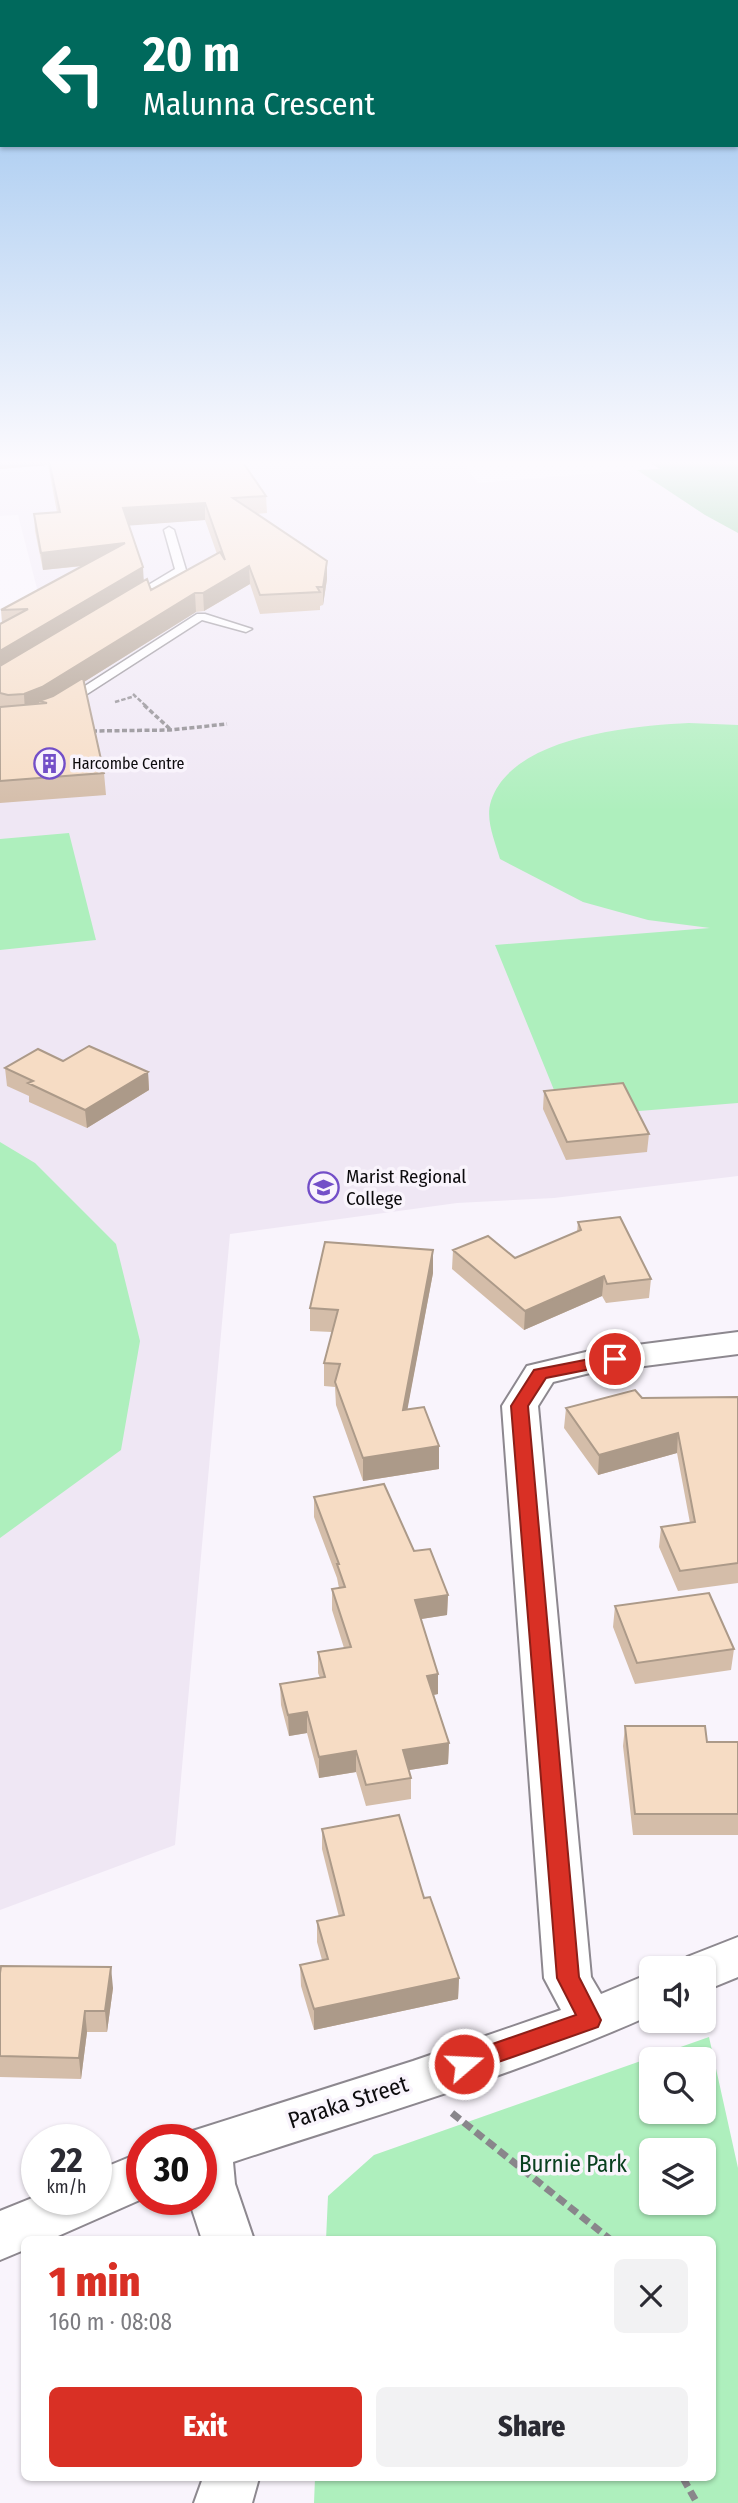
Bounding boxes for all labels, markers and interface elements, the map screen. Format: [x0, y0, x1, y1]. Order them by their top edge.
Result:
text: 20 m [143, 25, 240, 84]
icon: left [28, 28, 119, 119]
text: Malunna Crescent [143, 85, 375, 123]
building icon: Harcombe Centre [32, 746, 66, 780]
place label: Harcombe Centre [72, 754, 185, 773]
place label: Marist Regional College [346, 1165, 466, 1210]
school or university icon: Marist Regional College [306, 1170, 340, 1204]
pin [585, 1329, 645, 1389]
icon: arrive [596, 1340, 634, 1378]
map controls [639, 1956, 716, 2215]
button: sound [639, 1956, 716, 2033]
position arrow [427, 2027, 501, 2101]
button: search [639, 2047, 716, 2124]
street label: Paraka Street [285, 2069, 412, 2135]
speed limit sign: 30 [126, 2124, 217, 2215]
button: layers [639, 2138, 716, 2215]
text: 22 [50, 2139, 83, 2181]
park label: Burnie Park [519, 2150, 627, 2178]
text: km/h [46, 2176, 87, 2198]
text: 1 min [49, 2257, 140, 2307]
button: close [614, 2259, 688, 2333]
text: 160 m · 08:08 [49, 2308, 172, 2336]
button: Exit [49, 2387, 362, 2467]
button: Share [376, 2387, 688, 2467]

